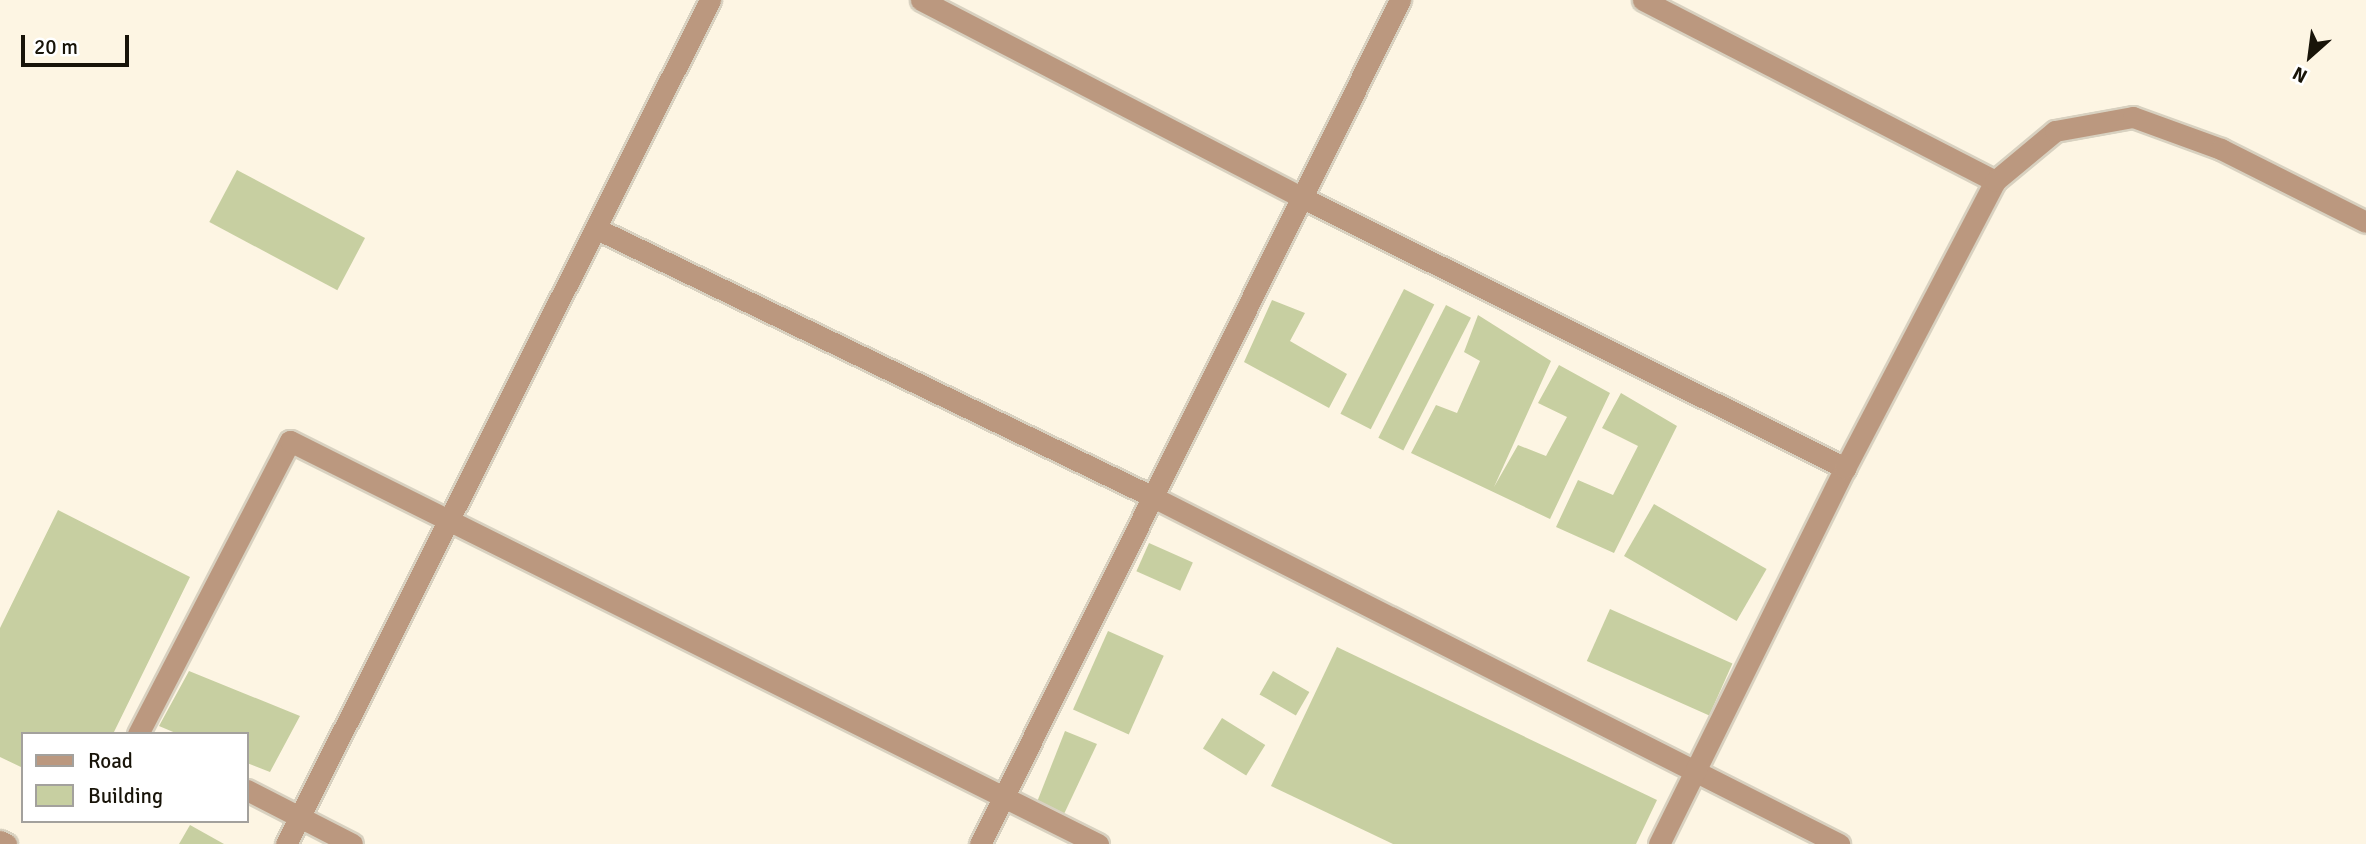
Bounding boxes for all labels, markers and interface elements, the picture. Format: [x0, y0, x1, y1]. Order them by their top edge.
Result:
scale bar [24, 21, 133, 65]
north arrow [2275, 21, 2345, 91]
text: 20 m [34, 34, 78, 60]
text: N [2289, 61, 2312, 88]
legend [21, 732, 248, 823]
text: Road [88, 748, 133, 774]
text: Building [88, 783, 163, 809]

